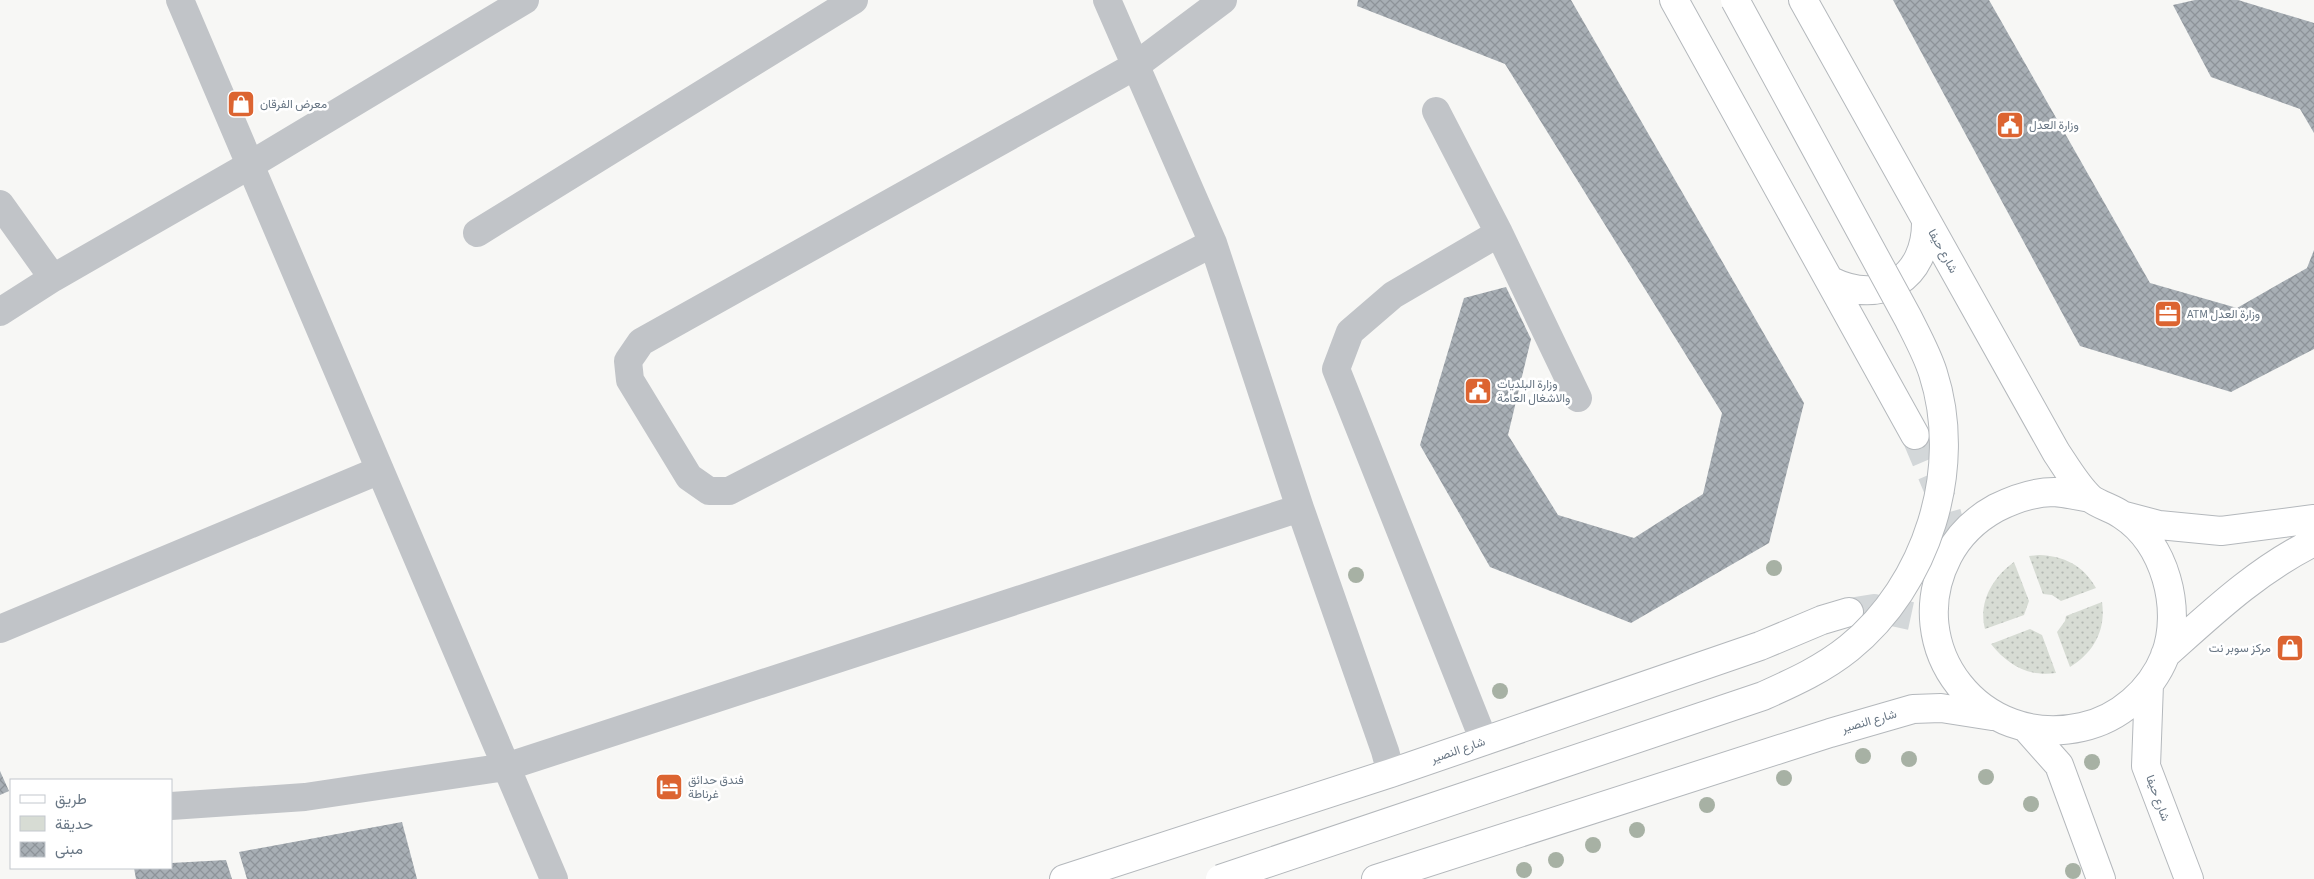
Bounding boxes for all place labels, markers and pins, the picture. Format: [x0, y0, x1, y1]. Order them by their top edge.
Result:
shop icon: معرض الفرقان [226, 89, 256, 119]
place label: معرض الفرقان [260, 96, 327, 113]
public building icon: وزارة العدل [1995, 110, 2025, 140]
place label: وزارة العدل [2029, 117, 2079, 134]
office icon: ATM وزارة العدل [2153, 299, 2183, 329]
place label: ATM وزارة العدل [2187, 306, 2260, 323]
public building icon: وزارة البلديات والاشغال العامة [1463, 376, 1493, 406]
place label: وزارة البلديات والاشغال العامة [1497, 376, 1570, 407]
shop icon: مركز سوبر نت [2275, 633, 2305, 663]
place label: مركز سوبر نت [2209, 640, 2271, 657]
hotel icon: فندق حدائق غرناطة [654, 772, 684, 802]
place label: فندق حدائق غرناطة [688, 772, 744, 803]

